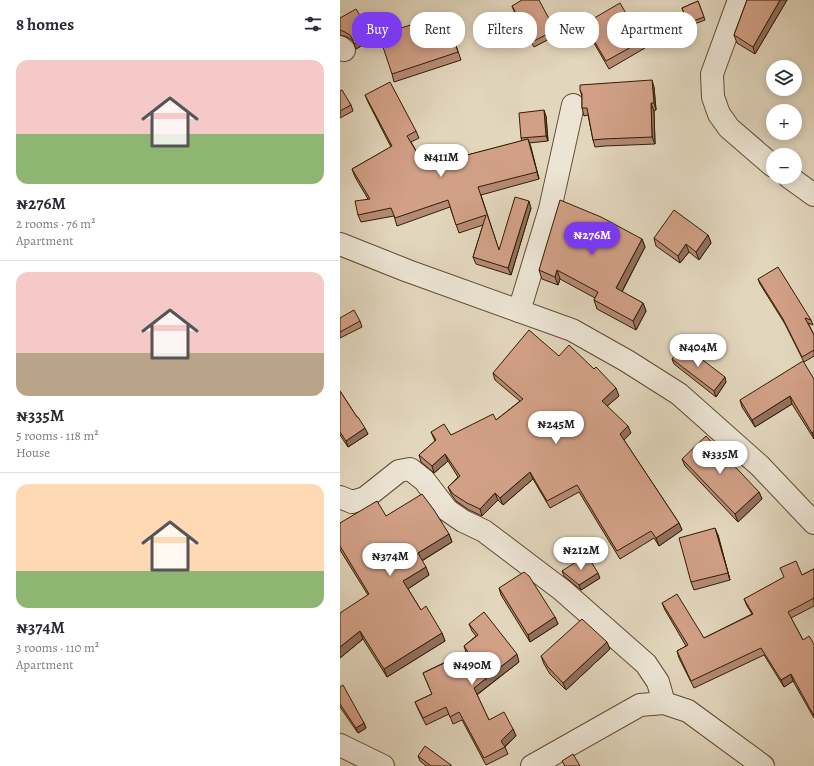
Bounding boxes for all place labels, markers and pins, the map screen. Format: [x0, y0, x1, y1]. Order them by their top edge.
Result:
pin: ₦411M [413, 144, 469, 178]
pin: ₦276M [564, 222, 620, 256]
pin: ₦404M [670, 334, 726, 368]
pin: ₦245M [528, 411, 584, 445]
pin: ₦335M [692, 441, 748, 475]
pin: ₦212M [553, 537, 609, 571]
pin: ₦374M [362, 543, 418, 577]
pin: ₦490M [444, 652, 500, 686]

